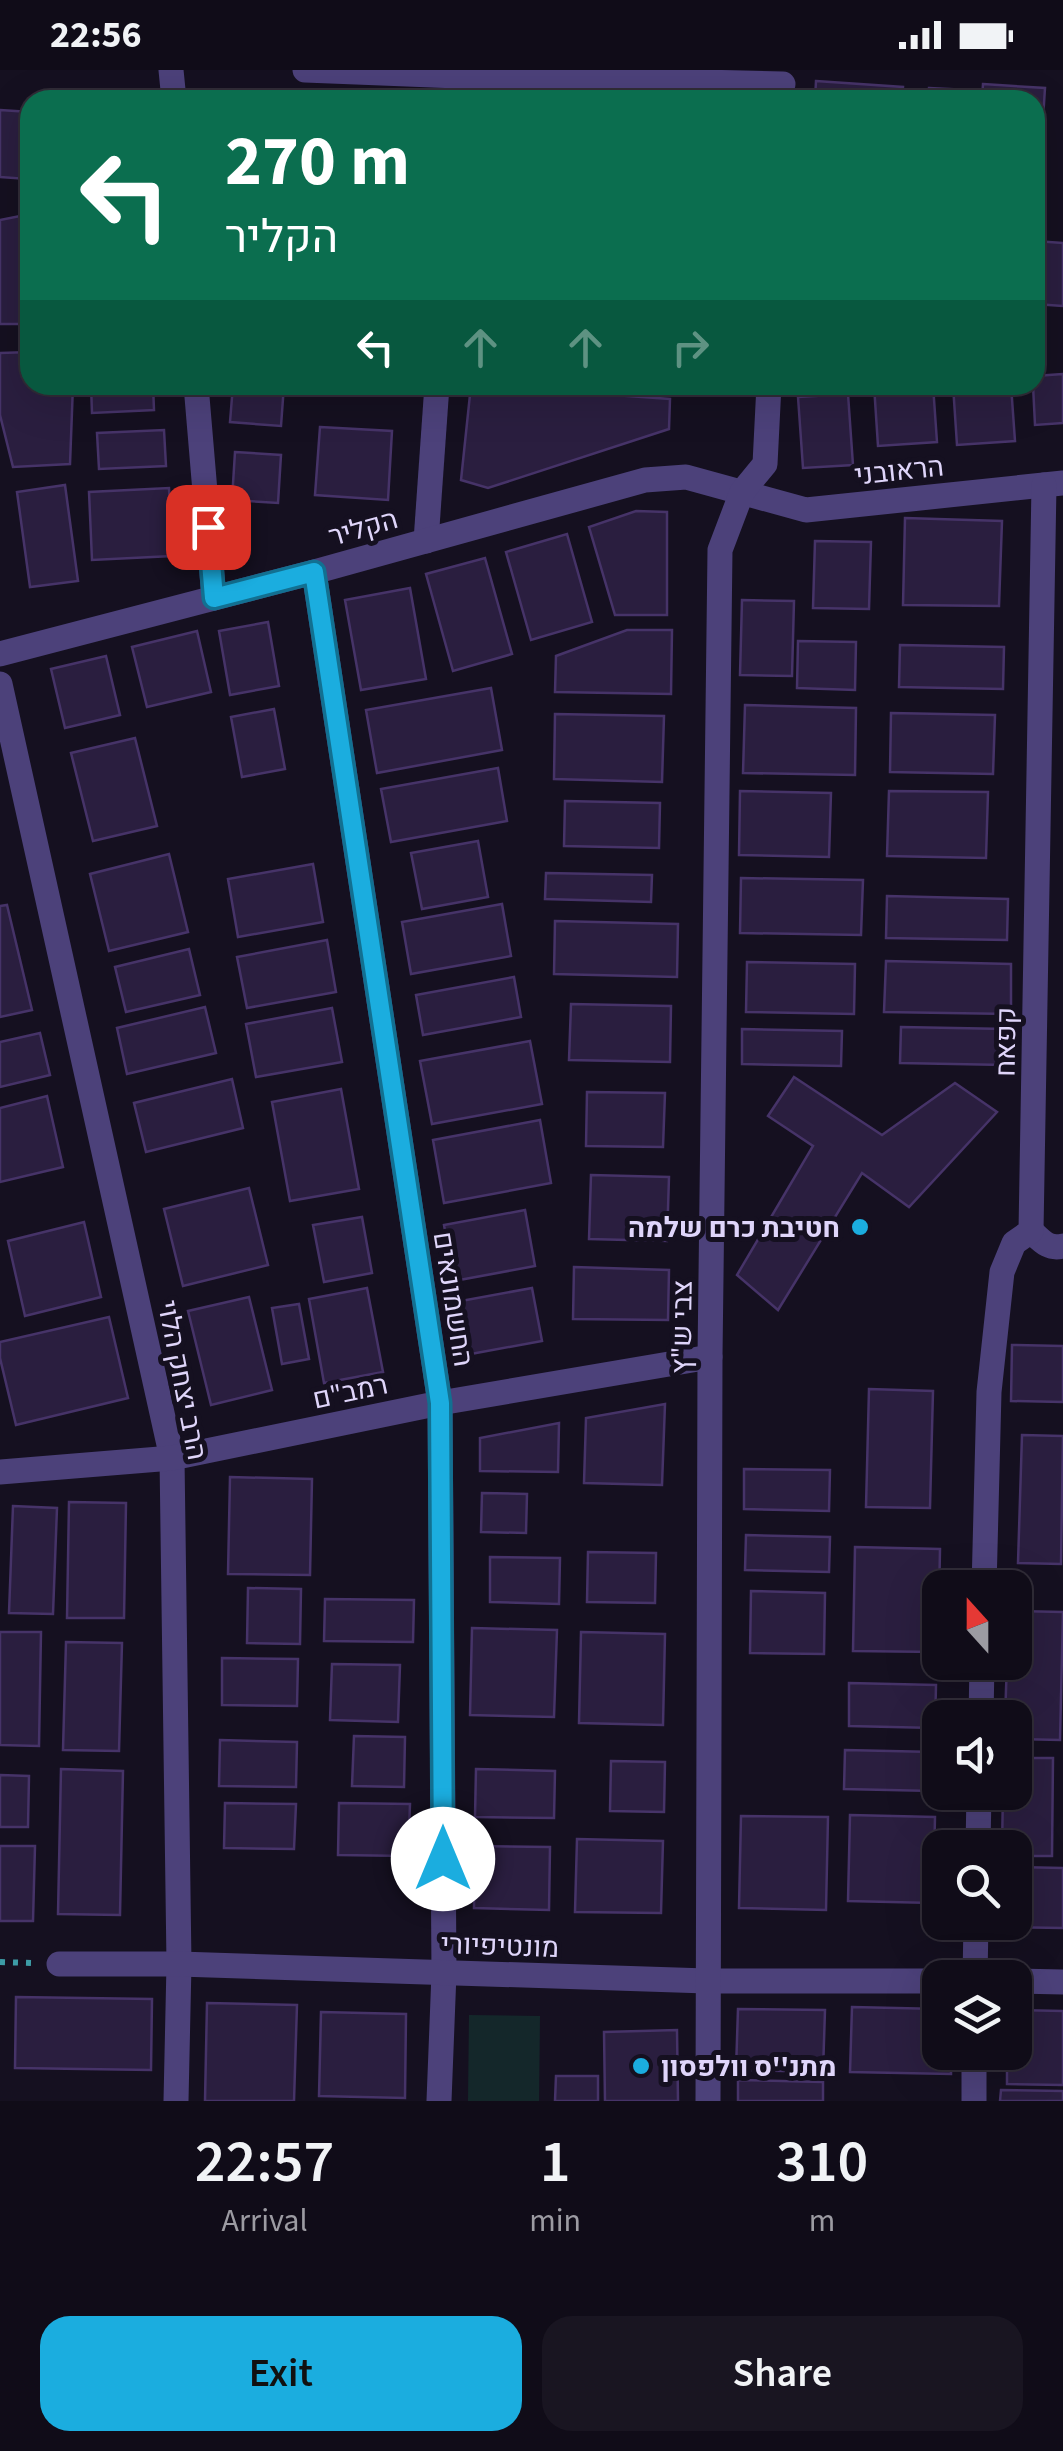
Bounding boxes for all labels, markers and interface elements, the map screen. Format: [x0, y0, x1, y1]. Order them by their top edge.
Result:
text: 22:56 [50, 8, 142, 62]
text: 270 m [225, 112, 410, 212]
icon: left [60, 130, 190, 260]
text: הקליר [225, 206, 338, 270]
icon: left [348, 320, 403, 375]
icon: ahead [453, 320, 508, 375]
icon: ahead [558, 320, 613, 375]
icon: right [663, 320, 718, 375]
street label: הראובני [852, 446, 946, 496]
pin [166, 485, 251, 570]
street label: הקליר [324, 499, 403, 557]
icon: arrive [181, 500, 236, 555]
street label: קפאח [985, 1007, 1027, 1077]
place label: חטיבת כרם שלמה [628, 1208, 840, 1248]
marker: חטיבת כרם שלמה [849, 1216, 871, 1238]
street label: החשמונאים [423, 1229, 483, 1369]
street label: צבי ש"ץ [661, 1280, 703, 1374]
street label: הרב יצחק הלוי [147, 1297, 217, 1463]
street label: רמב"ם [309, 1365, 392, 1419]
north arrow [922, 1570, 1032, 1680]
map controls [922, 1570, 1032, 2070]
button: sound [922, 1700, 1032, 1810]
position arrow [391, 1807, 495, 1911]
button: search [922, 1830, 1032, 1940]
street label: מונטיפיורי [440, 1924, 560, 1968]
button: layers [922, 1960, 1032, 2070]
place label: מתנ''ס וולפסון [661, 2047, 837, 2087]
marker: מתנ''ס וולפסון [630, 2055, 652, 2077]
text: 22:57 [195, 2120, 334, 2205]
text: 1 [540, 2120, 571, 2205]
text: 310 [776, 2120, 868, 2205]
text: Arrival [222, 2198, 308, 2244]
text: min [529, 2198, 581, 2244]
text: m [809, 2198, 835, 2244]
button: Exit [40, 2316, 522, 2431]
button: Share [542, 2316, 1023, 2431]

